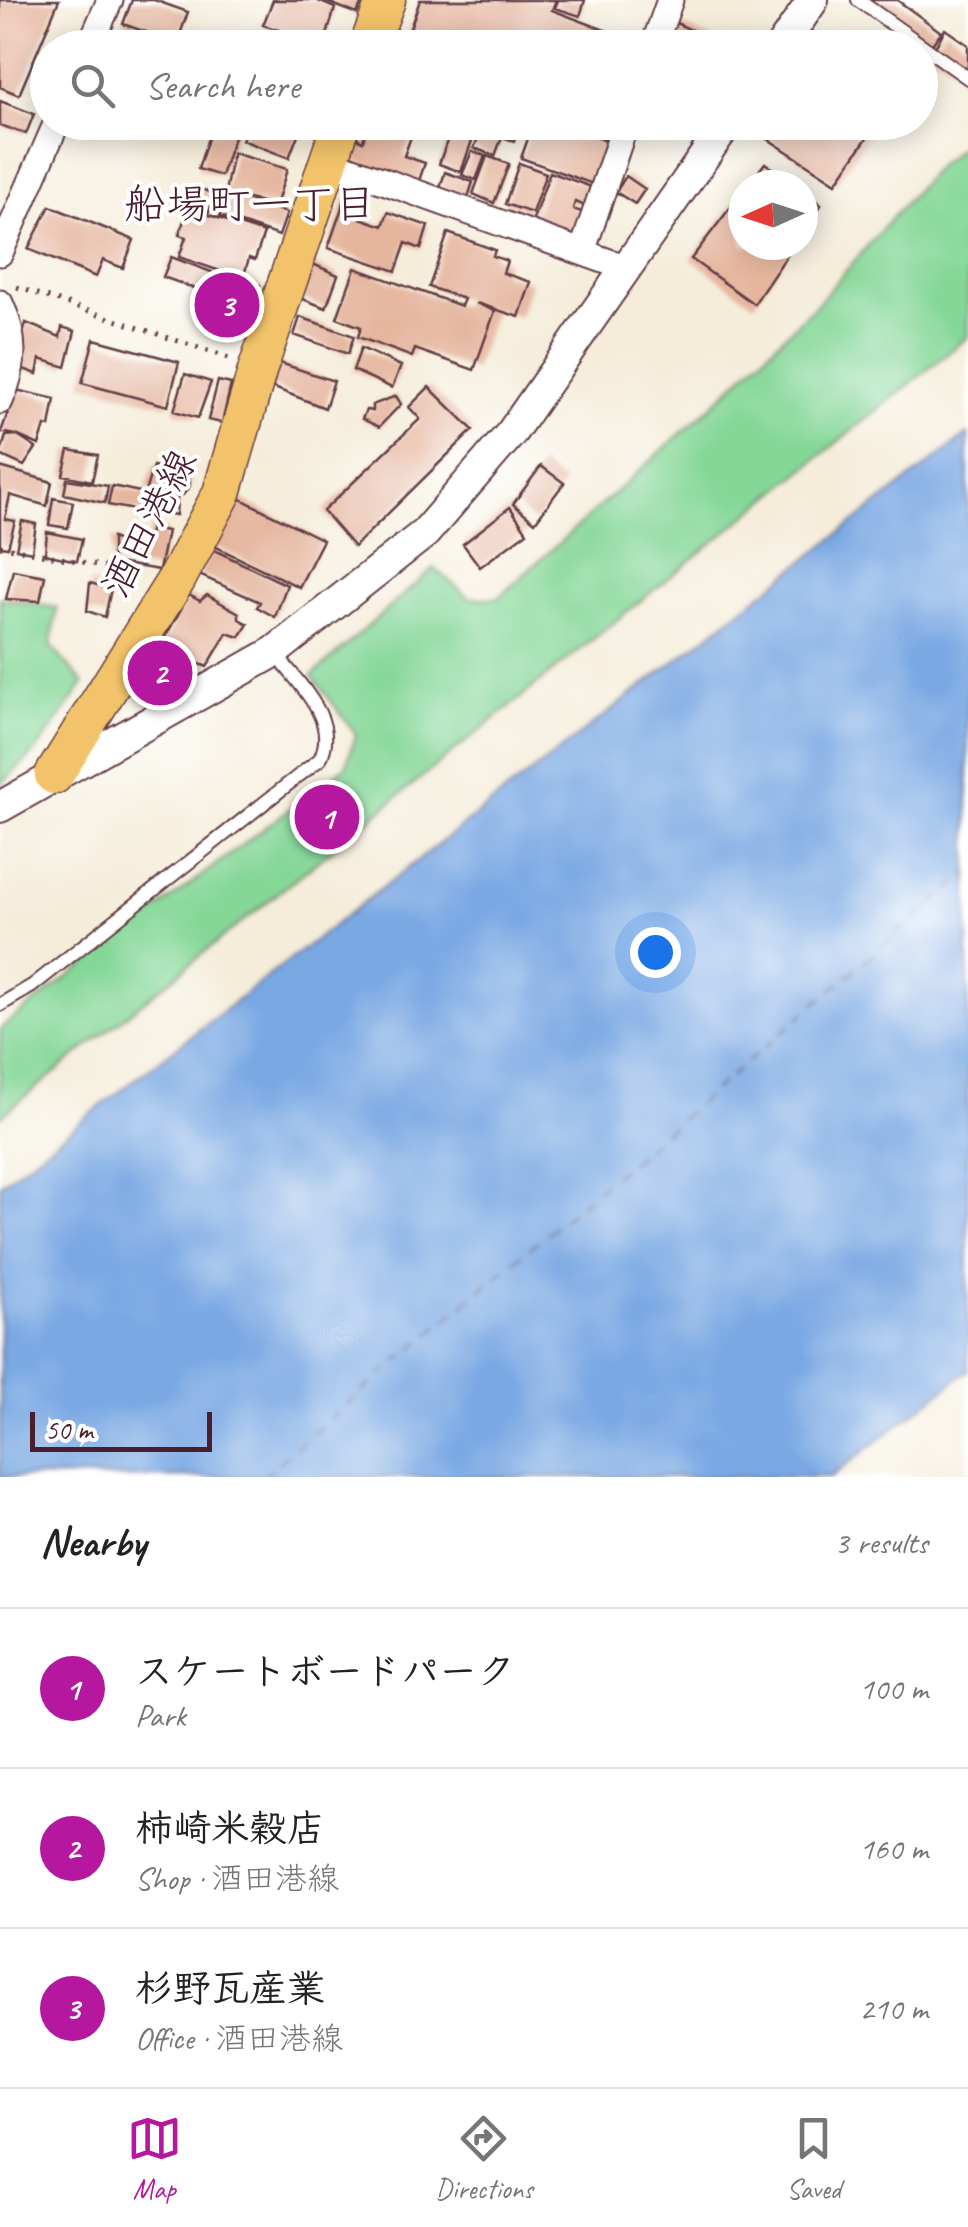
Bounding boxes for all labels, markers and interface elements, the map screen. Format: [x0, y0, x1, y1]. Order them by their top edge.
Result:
search box [30, 30, 938, 140]
icon: search [65, 58, 120, 113]
text: Search here [145, 62, 300, 109]
north arrow [728, 170, 818, 260]
district label: 船場町一丁目 [124, 178, 376, 231]
pin: 3 [194, 268, 260, 342]
street label: 酒田港線 [90, 441, 207, 606]
pin: 2 [128, 636, 192, 710]
pin: 1 [294, 780, 360, 854]
your location [630, 927, 681, 978]
scale bar [30, 1407, 212, 1452]
text: 50 m [45, 1412, 93, 1447]
text: Nearby [40, 1516, 146, 1569]
text: 3 results [834, 1522, 928, 1563]
text: スケートボードパーク [135, 1648, 515, 1695]
text: 1 [65, 1668, 80, 1709]
text: 100 m [859, 1668, 928, 1709]
text: Park [135, 1695, 186, 1736]
text: 柿崎米穀店 [135, 1805, 325, 1852]
text: 2 [65, 1828, 80, 1869]
text: 160 m [859, 1828, 928, 1869]
text: Shop · 酒田港線 [135, 1858, 339, 1899]
text: 杉野瓦産業 [135, 1965, 325, 2012]
text: 3 [65, 1988, 80, 2029]
text: 210 m [859, 1988, 928, 2029]
text: Office · 酒田港線 [135, 2018, 343, 2059]
tab: Map [127, 2111, 182, 2206]
tab: Directions [435, 2111, 533, 2206]
tab: Saved [786, 2111, 841, 2206]

